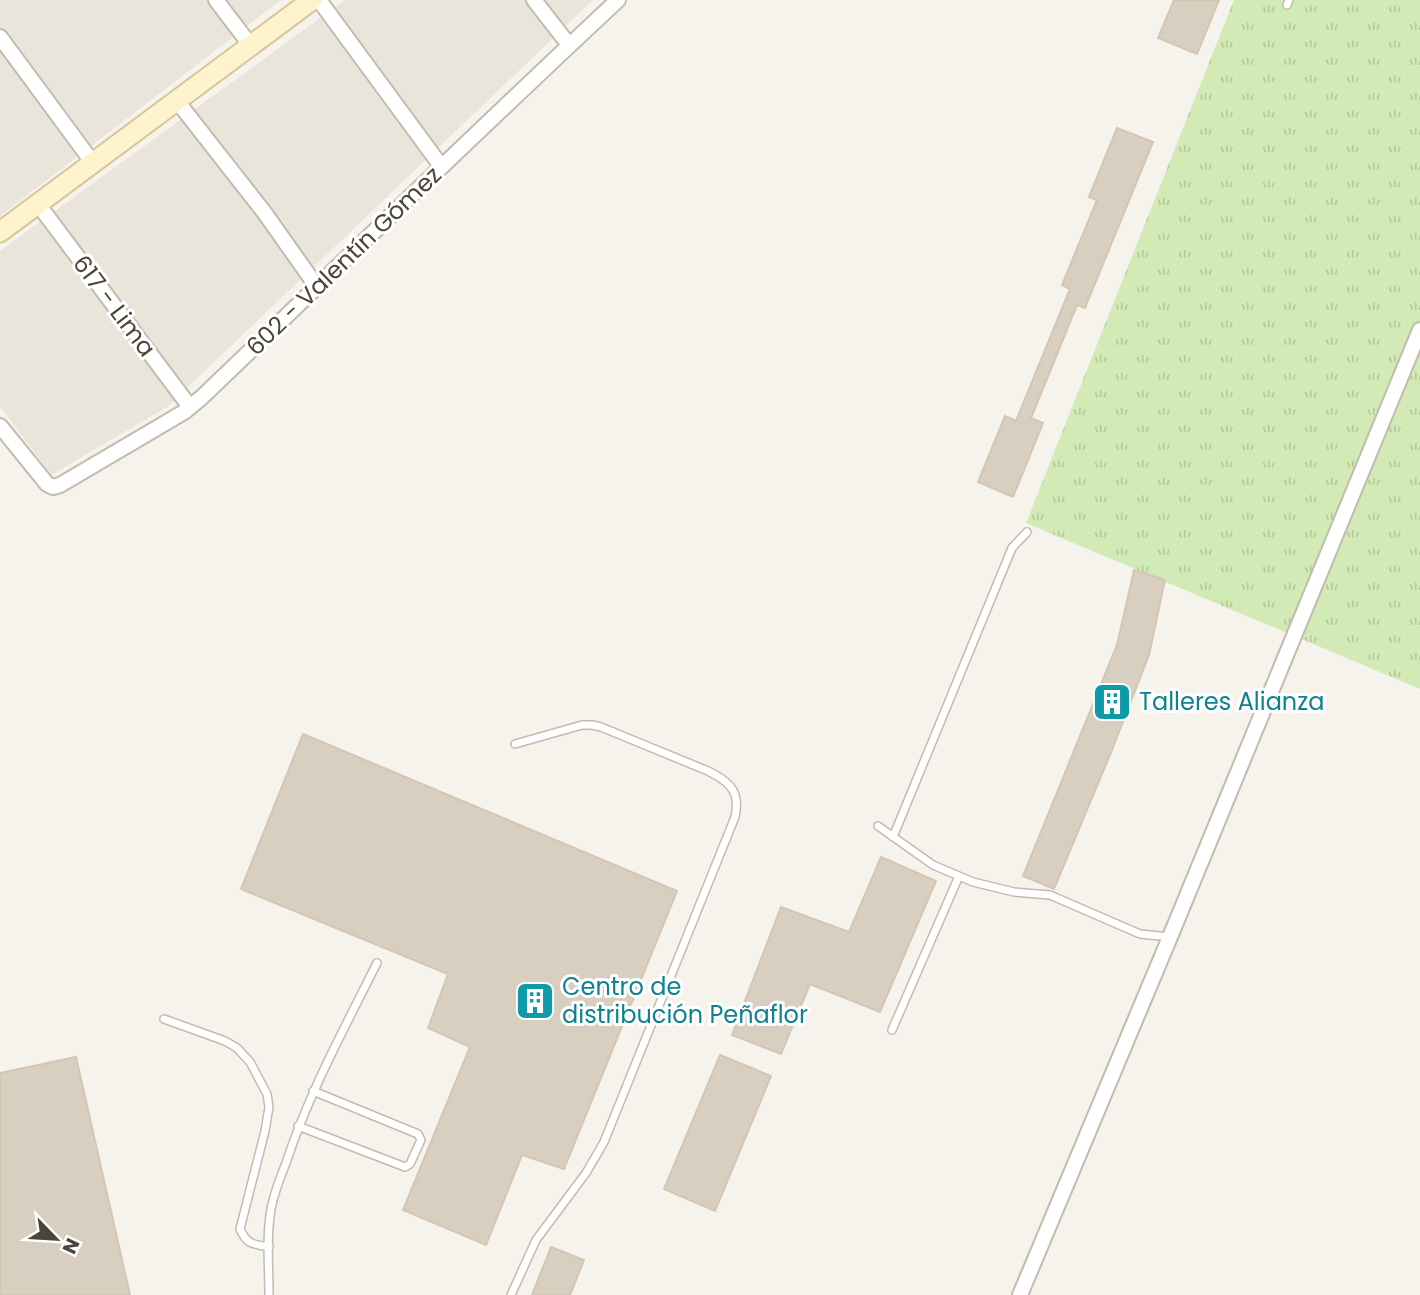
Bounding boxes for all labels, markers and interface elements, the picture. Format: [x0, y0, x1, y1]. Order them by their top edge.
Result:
street label: 602 - Valentín Gómez [239, 159, 449, 363]
street label: 617 - Lima [65, 248, 163, 363]
building icon: Talleres Alianza [1091, 681, 1133, 723]
place label: Talleres Alianza [1139, 685, 1324, 718]
place label: Centro de distribución Peñaflor [562, 970, 808, 1031]
building icon: Centro de distribución Peñaflor [514, 980, 556, 1022]
north arrow [21, 1204, 91, 1274]
text: N [56, 1234, 86, 1258]

